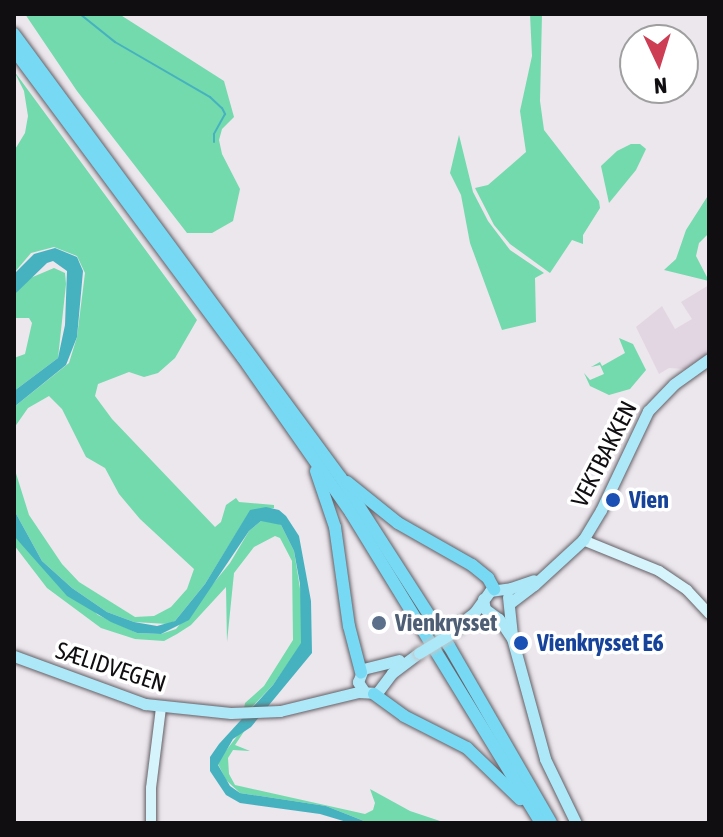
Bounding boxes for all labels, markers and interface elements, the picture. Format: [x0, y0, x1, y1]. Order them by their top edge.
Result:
north arrow [619, 24, 699, 104]
text: N [653, 73, 668, 99]
street label: VEKTBAKKEN [565, 396, 643, 512]
place label: Vien [629, 486, 669, 514]
marker: Vien [604, 491, 622, 509]
place label: Vienkrysset [395, 609, 497, 637]
marker: Vienkrysset [370, 614, 388, 632]
place label: Vienkrysset E6 [537, 629, 664, 657]
marker: Vienkrysset E6 [512, 634, 530, 652]
street label: SÆLIDVEGEN [52, 636, 170, 698]

